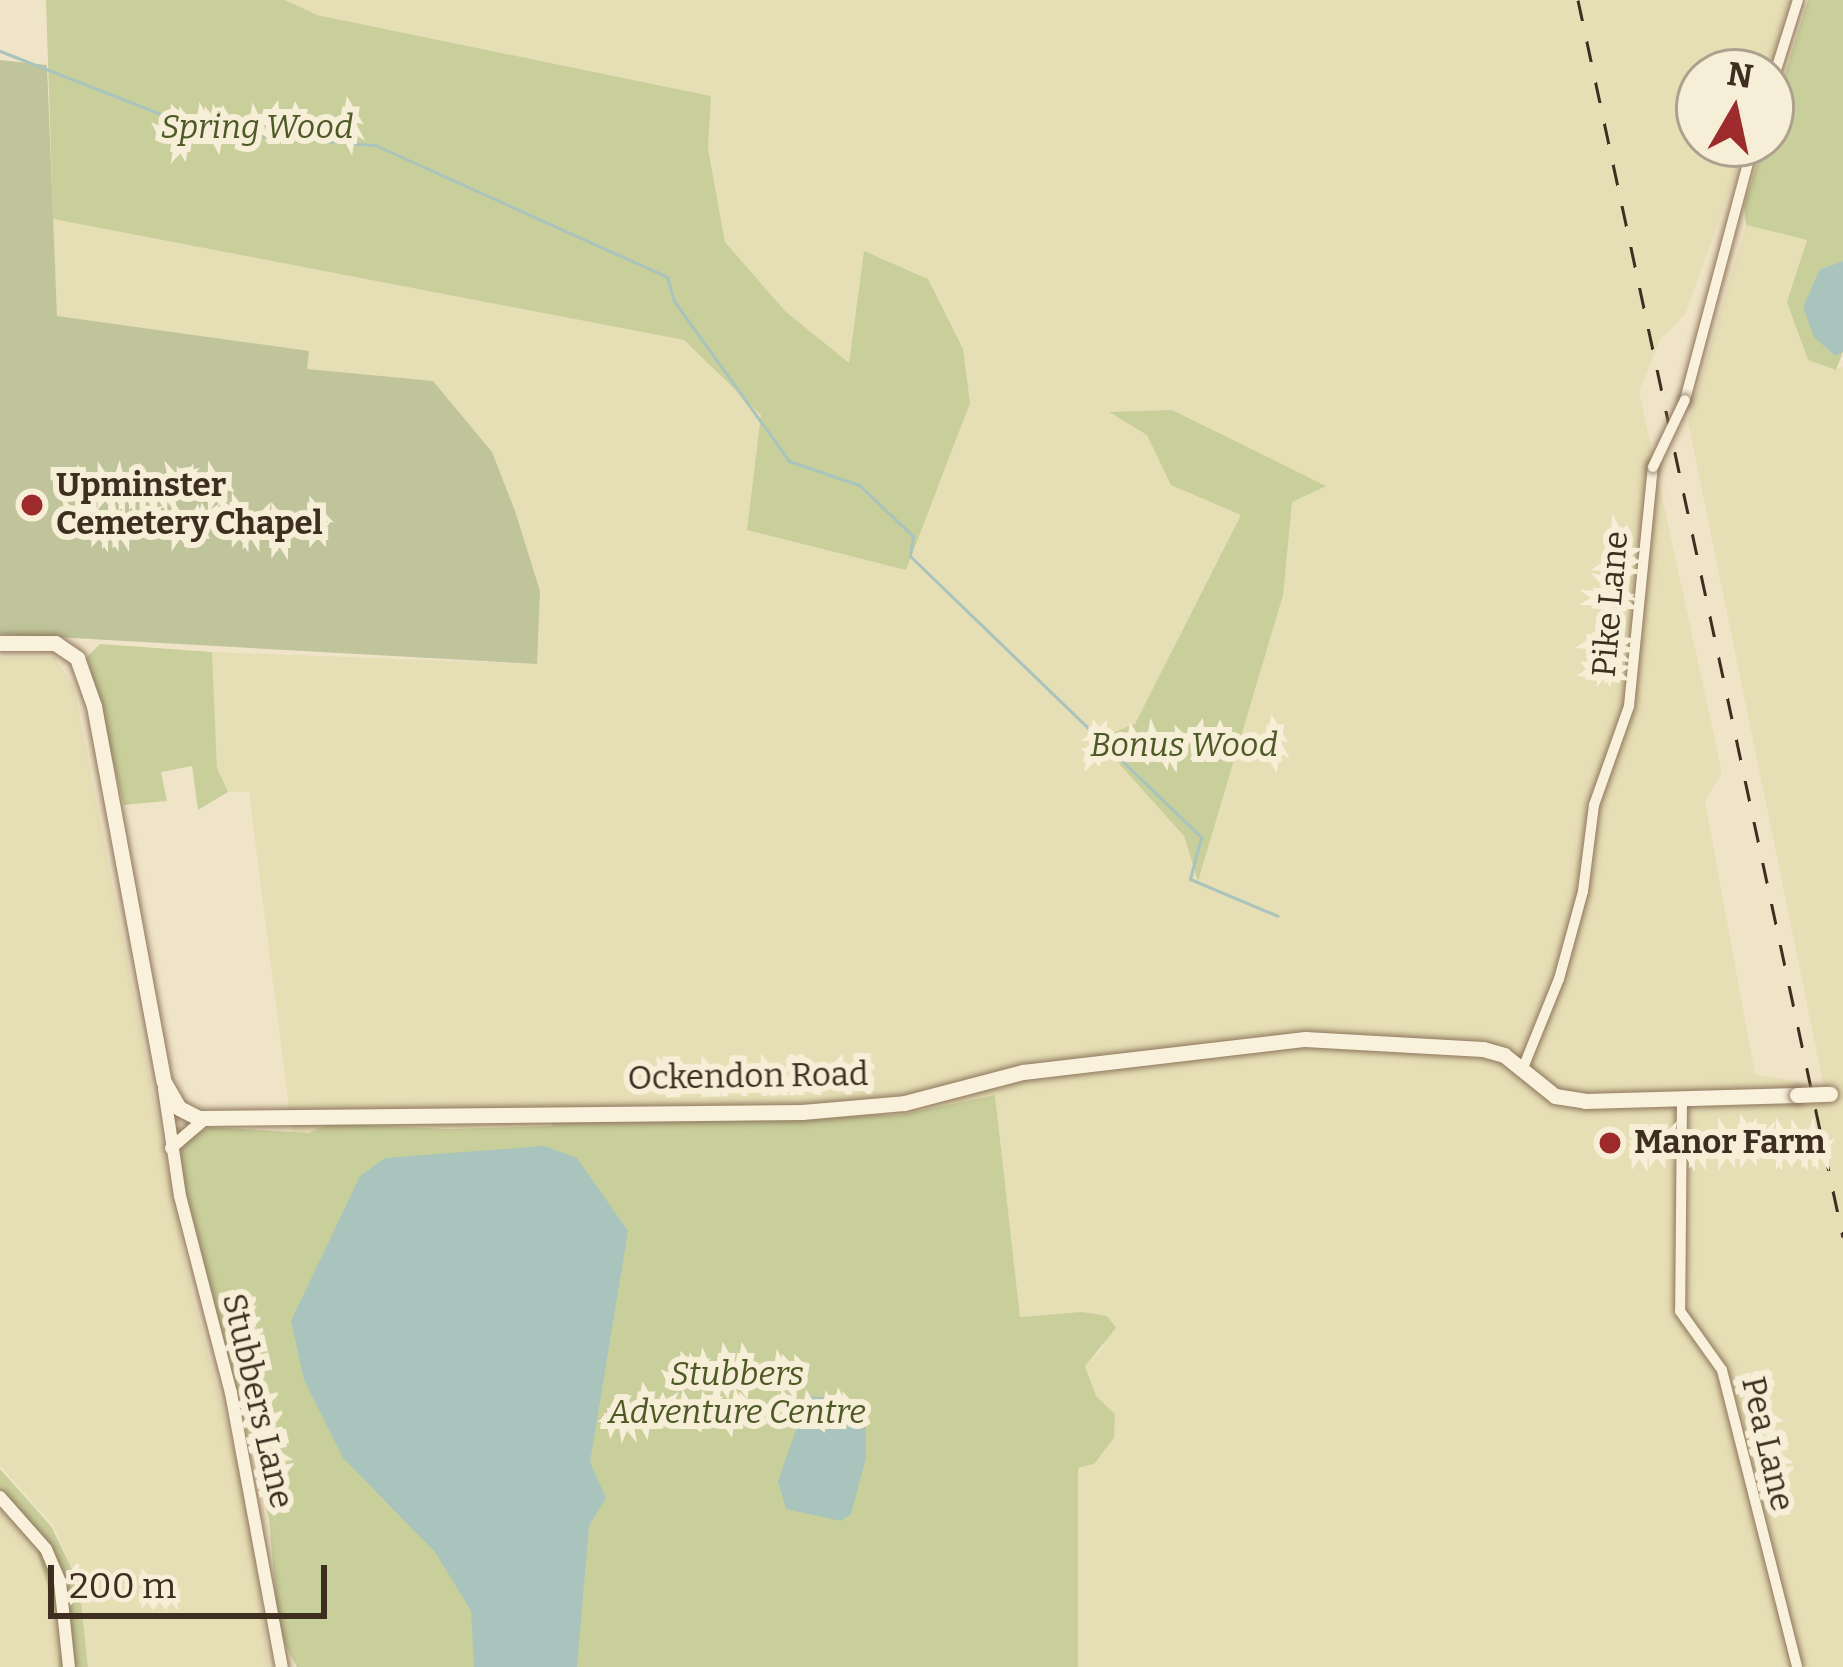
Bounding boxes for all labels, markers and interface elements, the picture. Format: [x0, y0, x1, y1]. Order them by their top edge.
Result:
north arrow [1675, 48, 1795, 168]
text: N [1724, 54, 1756, 97]
park label: Spring Wood [161, 108, 353, 148]
place label: Upminster Cemetery Chapel [56, 466, 323, 544]
marker: Upminster Cemetery Chapel [19, 492, 45, 518]
street label: Pike Lane [1585, 529, 1637, 679]
park label: Bonus Wood [1090, 726, 1278, 766]
street label: Ockendon Road [627, 1055, 869, 1099]
place label: Manor Farm [1634, 1123, 1826, 1163]
marker: Manor Farm [1597, 1130, 1623, 1156]
street label: Stubbers Lane [213, 1290, 301, 1512]
park label: Stubbers Adventure Centre [608, 1355, 866, 1433]
street label: Pea Lane [1732, 1373, 1802, 1515]
scale bar [54, 1541, 333, 1615]
text: 200 m [69, 1564, 176, 1608]

